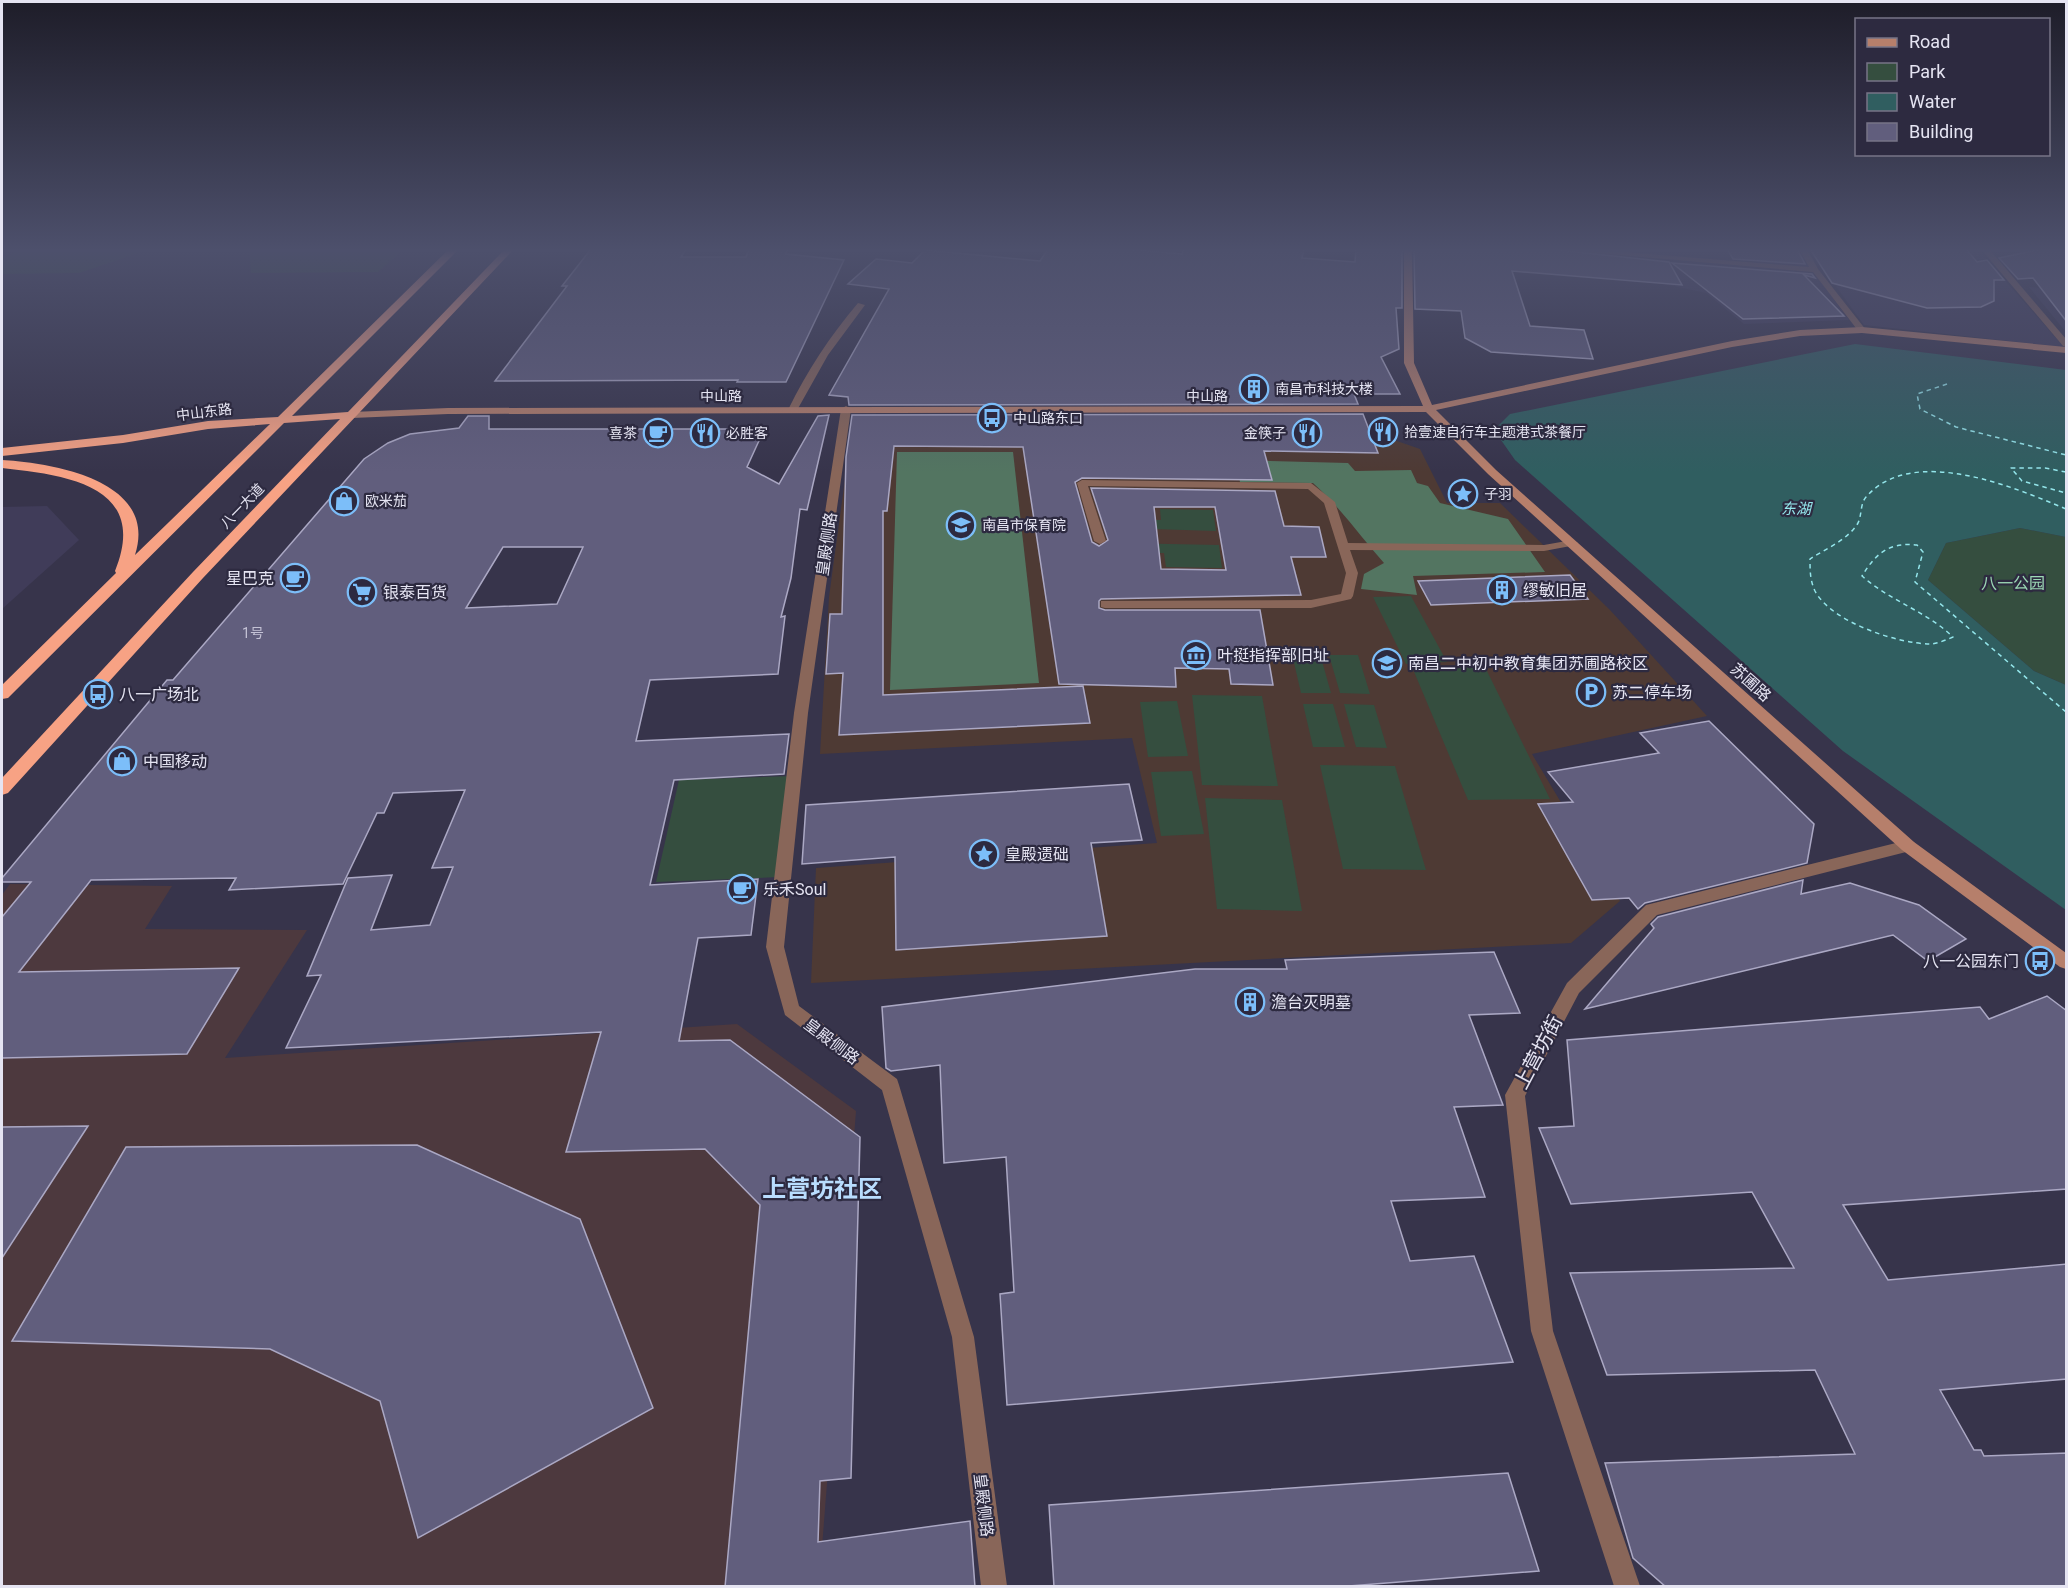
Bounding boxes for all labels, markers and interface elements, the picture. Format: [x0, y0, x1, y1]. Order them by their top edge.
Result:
legend [1855, 18, 2050, 156]
text: Road [1909, 31, 1950, 52]
text: Park [1909, 61, 1946, 82]
text: Water [1909, 91, 1956, 112]
text: Building [1909, 121, 1973, 142]
building icon: 南昌市科技大楼 [1238, 373, 1270, 405]
place label: 南昌市科技大楼 [1275, 381, 1373, 397]
street label: 中山路 [700, 388, 742, 404]
street label: 中山路 [1186, 388, 1228, 404]
street label: 中山东路 [175, 401, 233, 423]
bus stop icon: 中山路东口 [976, 402, 1008, 434]
place label: 中山路东口 [1013, 410, 1083, 426]
restaurant icon: 拾壹速自行车主题港式茶餐厅 [1367, 416, 1399, 448]
cafe icon: 喜茶 [642, 417, 674, 449]
restaurant icon: 必胜客 [689, 417, 721, 449]
restaurant icon: 金筷子 [1291, 417, 1323, 449]
place label: 拾壹速自行车主题港式茶餐厅 [1404, 424, 1586, 440]
place label: 喜茶 [609, 425, 637, 441]
place label: 必胜客 [726, 425, 768, 441]
place label: 金筷子 [1244, 425, 1286, 441]
place icon: 子羽 [1447, 478, 1479, 510]
street label: 八一大道 [217, 480, 267, 532]
shop icon: 欧米茄 [328, 485, 360, 517]
place label: 子羽 [1484, 486, 1512, 502]
place label: 欧米茄 [365, 493, 407, 509]
water label: 东湖 [1781, 500, 1813, 518]
school or university icon: 南昌市保育院 [945, 509, 977, 541]
street label: 皇殿侧路 [813, 511, 840, 577]
place label: 南昌市保育院 [982, 517, 1066, 533]
cafe icon: 星巴克 [279, 562, 311, 594]
place label: 星巴克 [226, 569, 274, 588]
building icon: 缪敏旧居 [1486, 574, 1518, 606]
park label: 八一公园 [1981, 574, 2045, 593]
supermarket icon: 银泰百货 [346, 576, 378, 608]
place label: 缪敏旧居 [1523, 581, 1587, 600]
place label: 银泰百货 [383, 583, 447, 602]
house number: 1号 [242, 625, 264, 641]
museum icon: 叶挺指挥部旧址 [1180, 639, 1212, 671]
place label: 叶挺指挥部旧址 [1217, 646, 1329, 665]
school or university icon: 南昌二中初中教育集团苏圃路校区 [1371, 647, 1403, 679]
place label: 南昌二中初中教育集团苏圃路校区 [1408, 654, 1648, 673]
street label: 苏圃路 [1726, 659, 1775, 705]
parking icon: 苏二停车场 [1575, 676, 1607, 708]
bus stop icon: 八一广场北 [82, 678, 114, 710]
place label: 苏二停车场 [1612, 683, 1692, 702]
place label: 八一广场北 [119, 685, 199, 704]
shop icon: 中国移动 [106, 745, 138, 777]
place label: 中国移动 [143, 752, 207, 771]
place icon: 皇殿遗础 [968, 838, 1000, 870]
place label: 皇殿遗础 [1005, 845, 1069, 864]
cafe icon: 乐禾Soul [726, 873, 758, 905]
place label: 乐禾Soul [763, 880, 826, 899]
bus stop icon: 八一公园东门 [2024, 945, 2056, 977]
place label: 八一公园东门 [1923, 952, 2019, 971]
building icon: 澹台灭明墓 [1234, 986, 1266, 1018]
place label: 澹台灭明墓 [1271, 993, 1351, 1012]
street label: 上营坊街 [1509, 1011, 1567, 1093]
street label: 皇殿侧路 [800, 1015, 863, 1068]
district label: 上营坊社区 [762, 1175, 882, 1203]
street label: 皇殿侧路 [970, 1472, 997, 1538]

